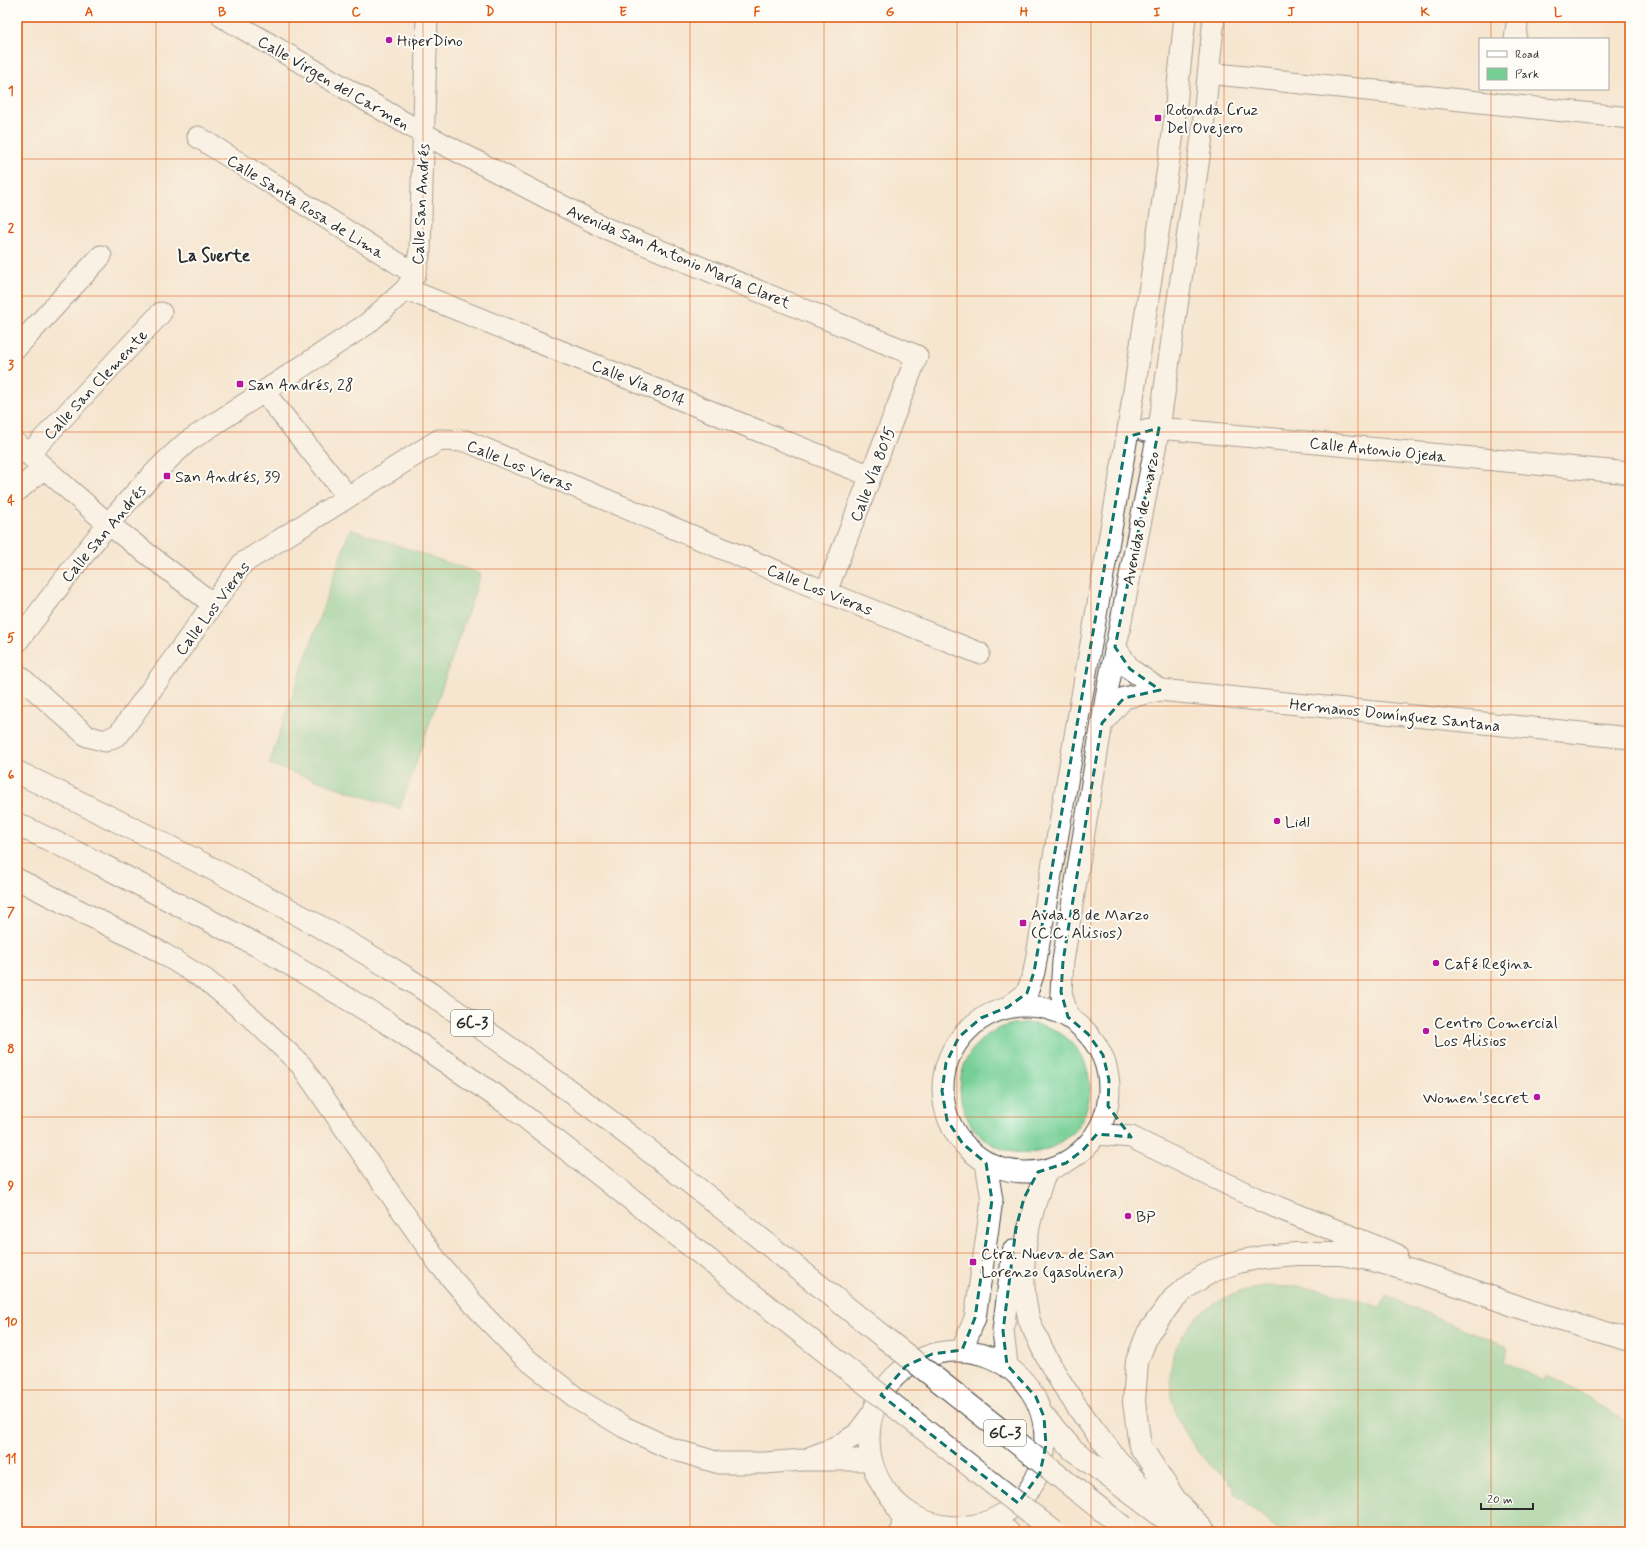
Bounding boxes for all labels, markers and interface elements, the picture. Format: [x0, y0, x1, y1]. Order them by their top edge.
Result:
text: A [85, 4, 93, 21]
text: B [218, 4, 227, 21]
text: C [351, 4, 361, 21]
text: D [486, 4, 495, 21]
text: E [619, 4, 627, 21]
text: F [754, 4, 761, 21]
text: G [886, 4, 895, 21]
text: H [1020, 4, 1029, 21]
text: I [1154, 4, 1161, 21]
text: J [1287, 4, 1295, 21]
text: K [1420, 4, 1430, 21]
text: L [1554, 4, 1563, 21]
street label: Calle Virgen del Carmen [253, 31, 413, 136]
place label: HiperDino [397, 31, 463, 52]
marker: HiperDino [384, 35, 394, 45]
legend [1479, 38, 1609, 90]
text: Road [1515, 47, 1539, 63]
text: Park [1515, 67, 1539, 83]
text: 1 [8, 83, 14, 100]
place label: Rotonda Cruz Del Ovejero [1166, 100, 1259, 139]
marker: Rotonda Cruz Del Ovejero [1153, 113, 1163, 123]
street label: Calle San Andrés [408, 143, 435, 265]
street label: Calle Santa Rosa de Lima [223, 150, 388, 265]
street label: Avenida San Antonio María Claret [563, 201, 794, 314]
text: 2 [8, 220, 15, 237]
district label: La Suerte [178, 245, 251, 267]
street label: Calle San Clemente [39, 325, 153, 445]
street label: Calle Vía 8014 [588, 355, 689, 412]
text: 3 [8, 357, 14, 374]
place label: San Andrés, 28 [248, 375, 354, 396]
marker: San Andrés, 28 [235, 379, 245, 389]
street label: Calle Vía 8015 [846, 424, 901, 525]
street label: Calle Antonio Ojeda [1308, 433, 1448, 468]
street label: Calle Los Vieras [463, 436, 575, 497]
street label: Avenida 8 de marzo [1118, 450, 1165, 587]
place label: San Andrés, 39 [175, 467, 281, 488]
marker: San Andrés, 39 [162, 471, 172, 481]
street label: Calle San Andrés [57, 481, 151, 587]
text: 4 [7, 493, 15, 510]
street label: Calle Los Vieras [171, 558, 255, 660]
street label: Calle Los Vieras [763, 560, 875, 621]
text: 5 [7, 630, 15, 647]
street label: Hermanos Domínguez Santana [1288, 694, 1502, 738]
text: 6 [8, 767, 15, 784]
place label: Lidl [1285, 812, 1310, 833]
marker: Lidl [1272, 816, 1282, 826]
text: 7 [7, 904, 15, 921]
place label: Avda. 8 de Marzo (C.C. Alisios) [1031, 905, 1149, 944]
marker: Avda. 8 de Marzo (C.C. Alisios) [1018, 918, 1028, 928]
place label: Café Regina [1444, 954, 1533, 976]
marker: Café Regina [1431, 958, 1441, 968]
road number: GC-3 [451, 1010, 493, 1036]
place label: Centro Comercial Los Alisios [1434, 1013, 1558, 1052]
marker: Centro Comercial Los Alisios [1421, 1026, 1431, 1036]
text: 8 [7, 1041, 15, 1058]
place label: Women'secret [1423, 1088, 1530, 1109]
marker: Women'secret [1532, 1092, 1542, 1102]
text: 9 [8, 1178, 15, 1195]
place label: BP [1136, 1207, 1155, 1228]
marker: BP [1123, 1211, 1133, 1221]
place label: Ctra. Nueva de San Lorenzo (gasolinera) [981, 1244, 1123, 1283]
marker: Ctra. Nueva de San Lorenzo (gasolinera) [968, 1257, 978, 1267]
text: 10 [4, 1314, 18, 1331]
road number: GC-3 [984, 1420, 1026, 1446]
text: 11 [5, 1451, 17, 1468]
scale bar [1481, 1485, 1533, 1511]
text: 20 m [1487, 1492, 1513, 1508]

